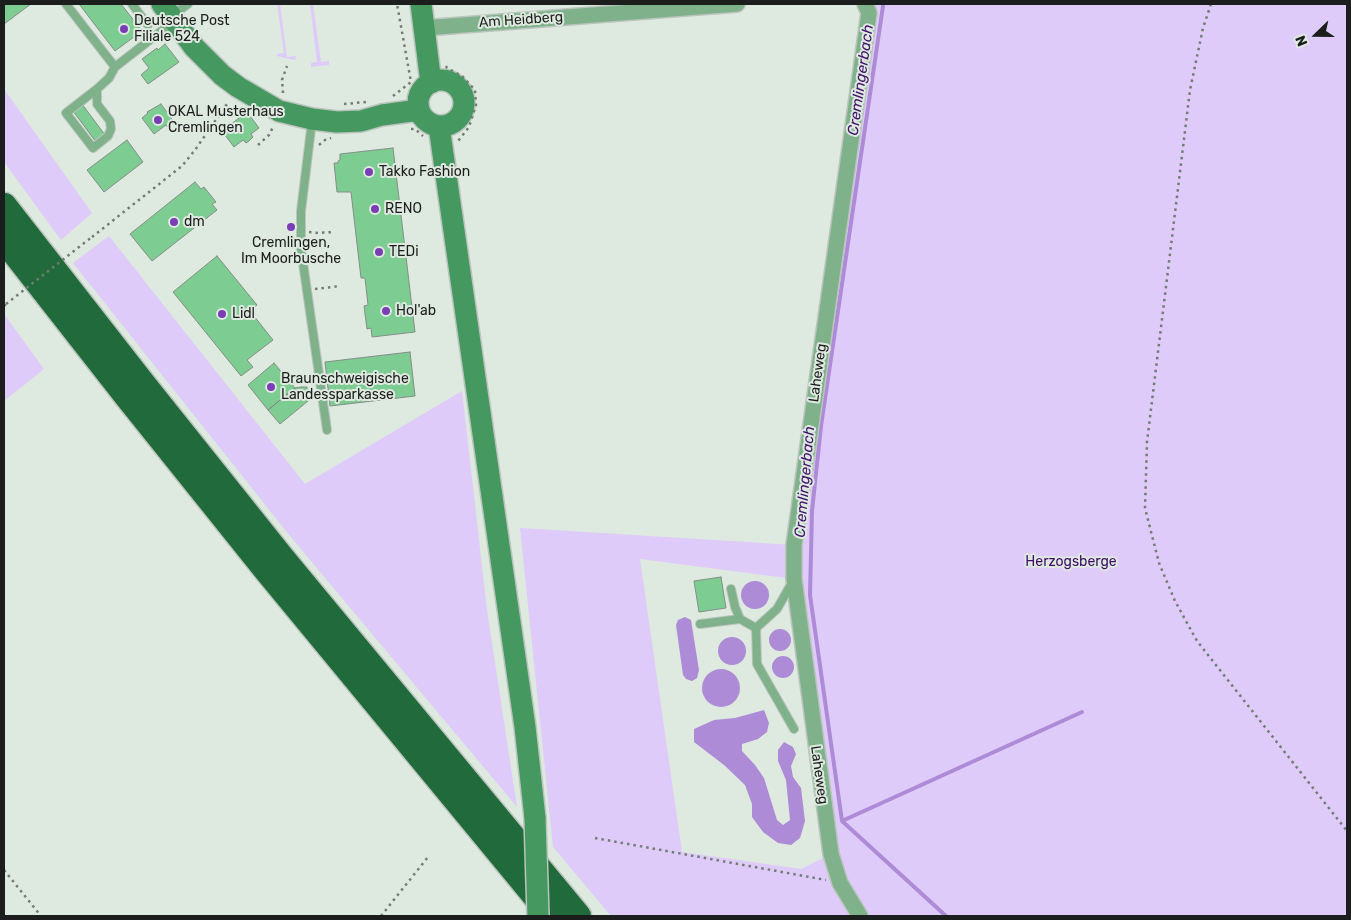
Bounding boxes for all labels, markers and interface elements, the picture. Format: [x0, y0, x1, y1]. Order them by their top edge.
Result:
street label: Am Heidberg [478, 9, 564, 31]
north arrow [1291, 10, 1341, 60]
place label: Deutsche Post Filiale 524 [134, 13, 230, 46]
marker: Deutsche Post Filiale 524 [118, 23, 130, 35]
water label: Cremlingerbach [844, 23, 878, 137]
text: N [1292, 33, 1311, 49]
place label: OKAL Musterhaus Cremlingen [168, 104, 284, 136]
marker: OKAL Musterhaus Cremlingen [152, 114, 164, 126]
place label: Takko Fashion [379, 164, 470, 180]
marker: Takko Fashion [363, 166, 375, 178]
place label: RENO [385, 201, 422, 217]
marker: RENO [369, 203, 381, 215]
place label: dm [184, 214, 205, 230]
marker: dm [168, 216, 180, 228]
marker: Cremlingen, Im Moorbusche [285, 221, 297, 233]
place label: Cremlingen, Im Moorbusche [241, 235, 341, 268]
place label: TEDi [389, 244, 419, 260]
marker: TEDi [373, 246, 385, 258]
place label: Hol'ab [396, 303, 436, 319]
marker: Hol'ab [380, 305, 392, 317]
place label: Lidl [232, 306, 255, 322]
marker: Lidl [216, 308, 228, 320]
street label: Laheweg [806, 343, 830, 403]
place label: Braunschweigische Landessparkasse [281, 371, 409, 404]
marker: Braunschweigische Landessparkasse [265, 381, 277, 393]
water label: Cremlingerbach [791, 426, 819, 538]
park label: Herzogsberge [1025, 554, 1117, 570]
street label: Laheweg [807, 745, 831, 805]

